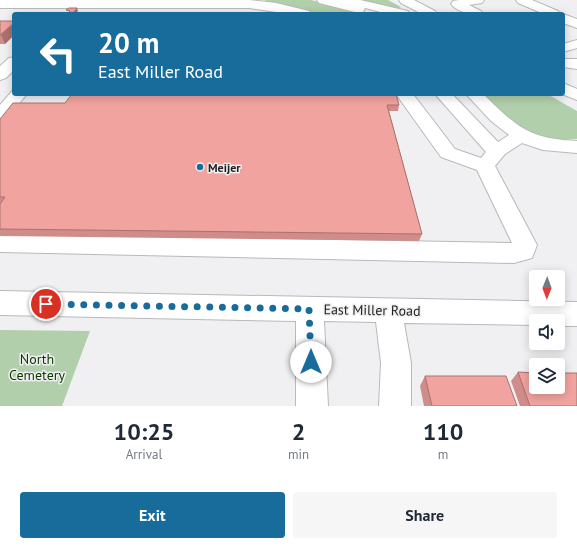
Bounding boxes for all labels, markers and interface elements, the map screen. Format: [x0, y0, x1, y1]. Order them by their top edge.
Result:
text: 20 m [98, 24, 159, 61]
icon: left [32, 28, 84, 80]
text: East Miller Road [98, 60, 223, 83]
place label: Meijer [208, 160, 241, 175]
marker: Meijer [195, 162, 205, 172]
north arrow [529, 270, 565, 306]
map controls [529, 270, 565, 394]
pin [29, 287, 63, 321]
icon: arrive [35, 293, 57, 315]
street label: East Miller Road [323, 300, 421, 320]
button: sound [529, 314, 565, 350]
position arrow [290, 341, 332, 383]
park label: North Cemetery [9, 350, 66, 384]
button: layers [529, 358, 565, 394]
text: 10:25 [114, 416, 174, 447]
text: 2 [292, 416, 305, 447]
text: 110 [423, 416, 463, 447]
text: Arrival [126, 446, 162, 463]
text: min [288, 446, 309, 463]
text: m [438, 446, 448, 463]
button: Exit [20, 492, 285, 538]
button: Share [293, 492, 557, 538]

